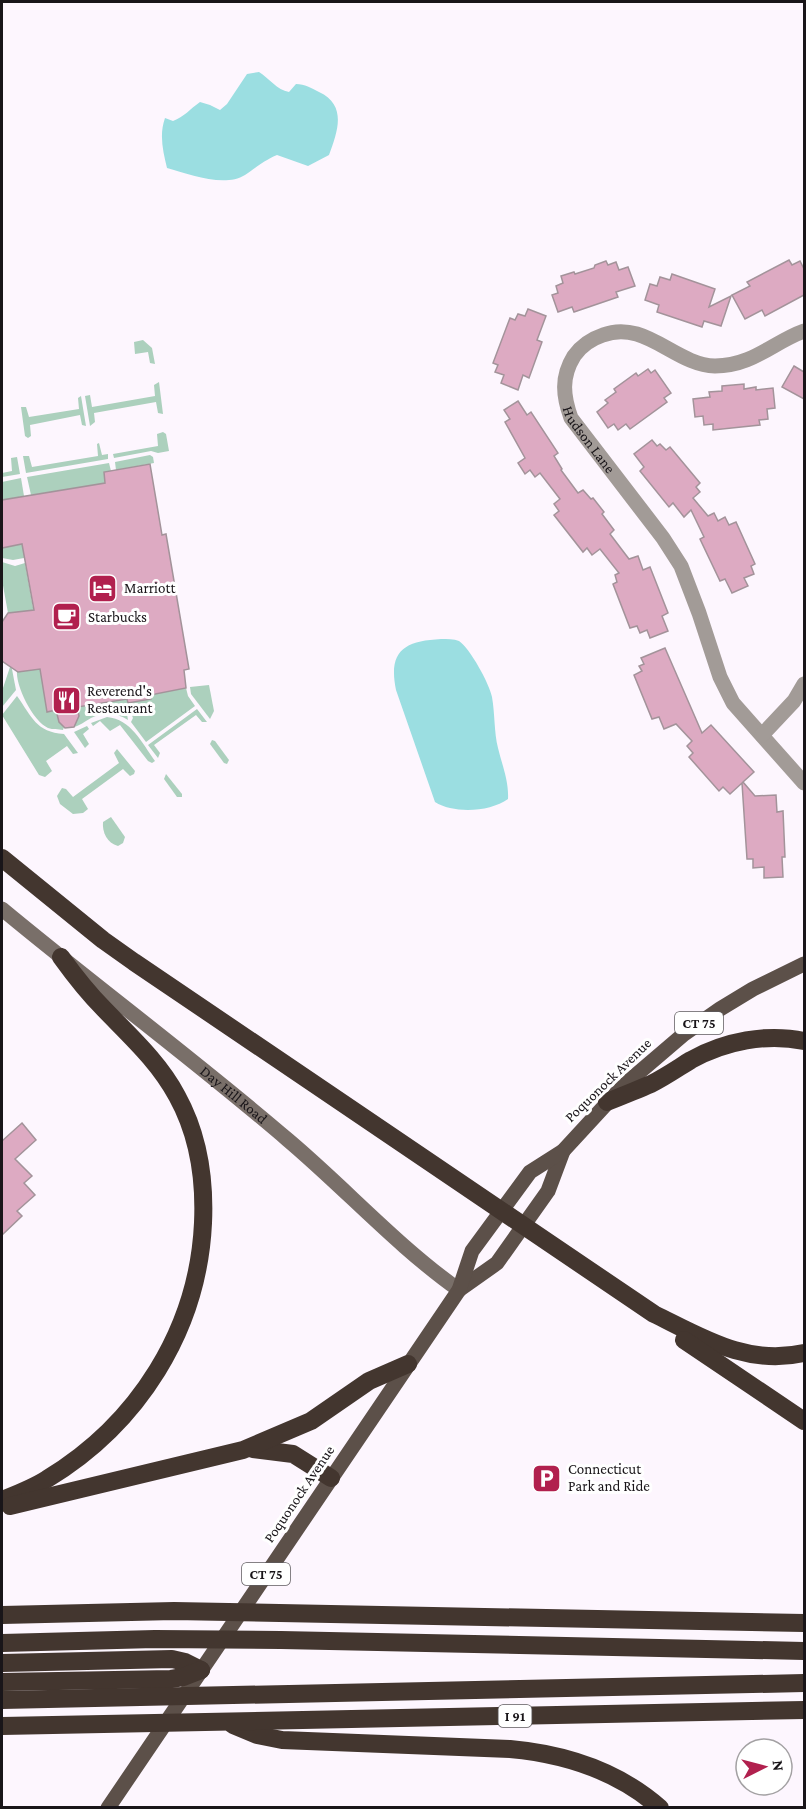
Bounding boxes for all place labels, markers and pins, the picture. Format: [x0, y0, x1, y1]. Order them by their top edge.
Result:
hotel icon: Marriott [87, 572, 119, 604]
place label: Marriott [124, 580, 176, 596]
cafe icon: Starbucks [51, 601, 83, 633]
place label: Starbucks [88, 609, 147, 625]
place label: Reverend's Restaurant [87, 683, 153, 716]
restaurant icon: Reverend's Restaurant [50, 684, 82, 716]
place label: Connecticut Park and Ride [568, 1461, 650, 1494]
parking icon: Connecticut Park and Ride [531, 1462, 563, 1494]

